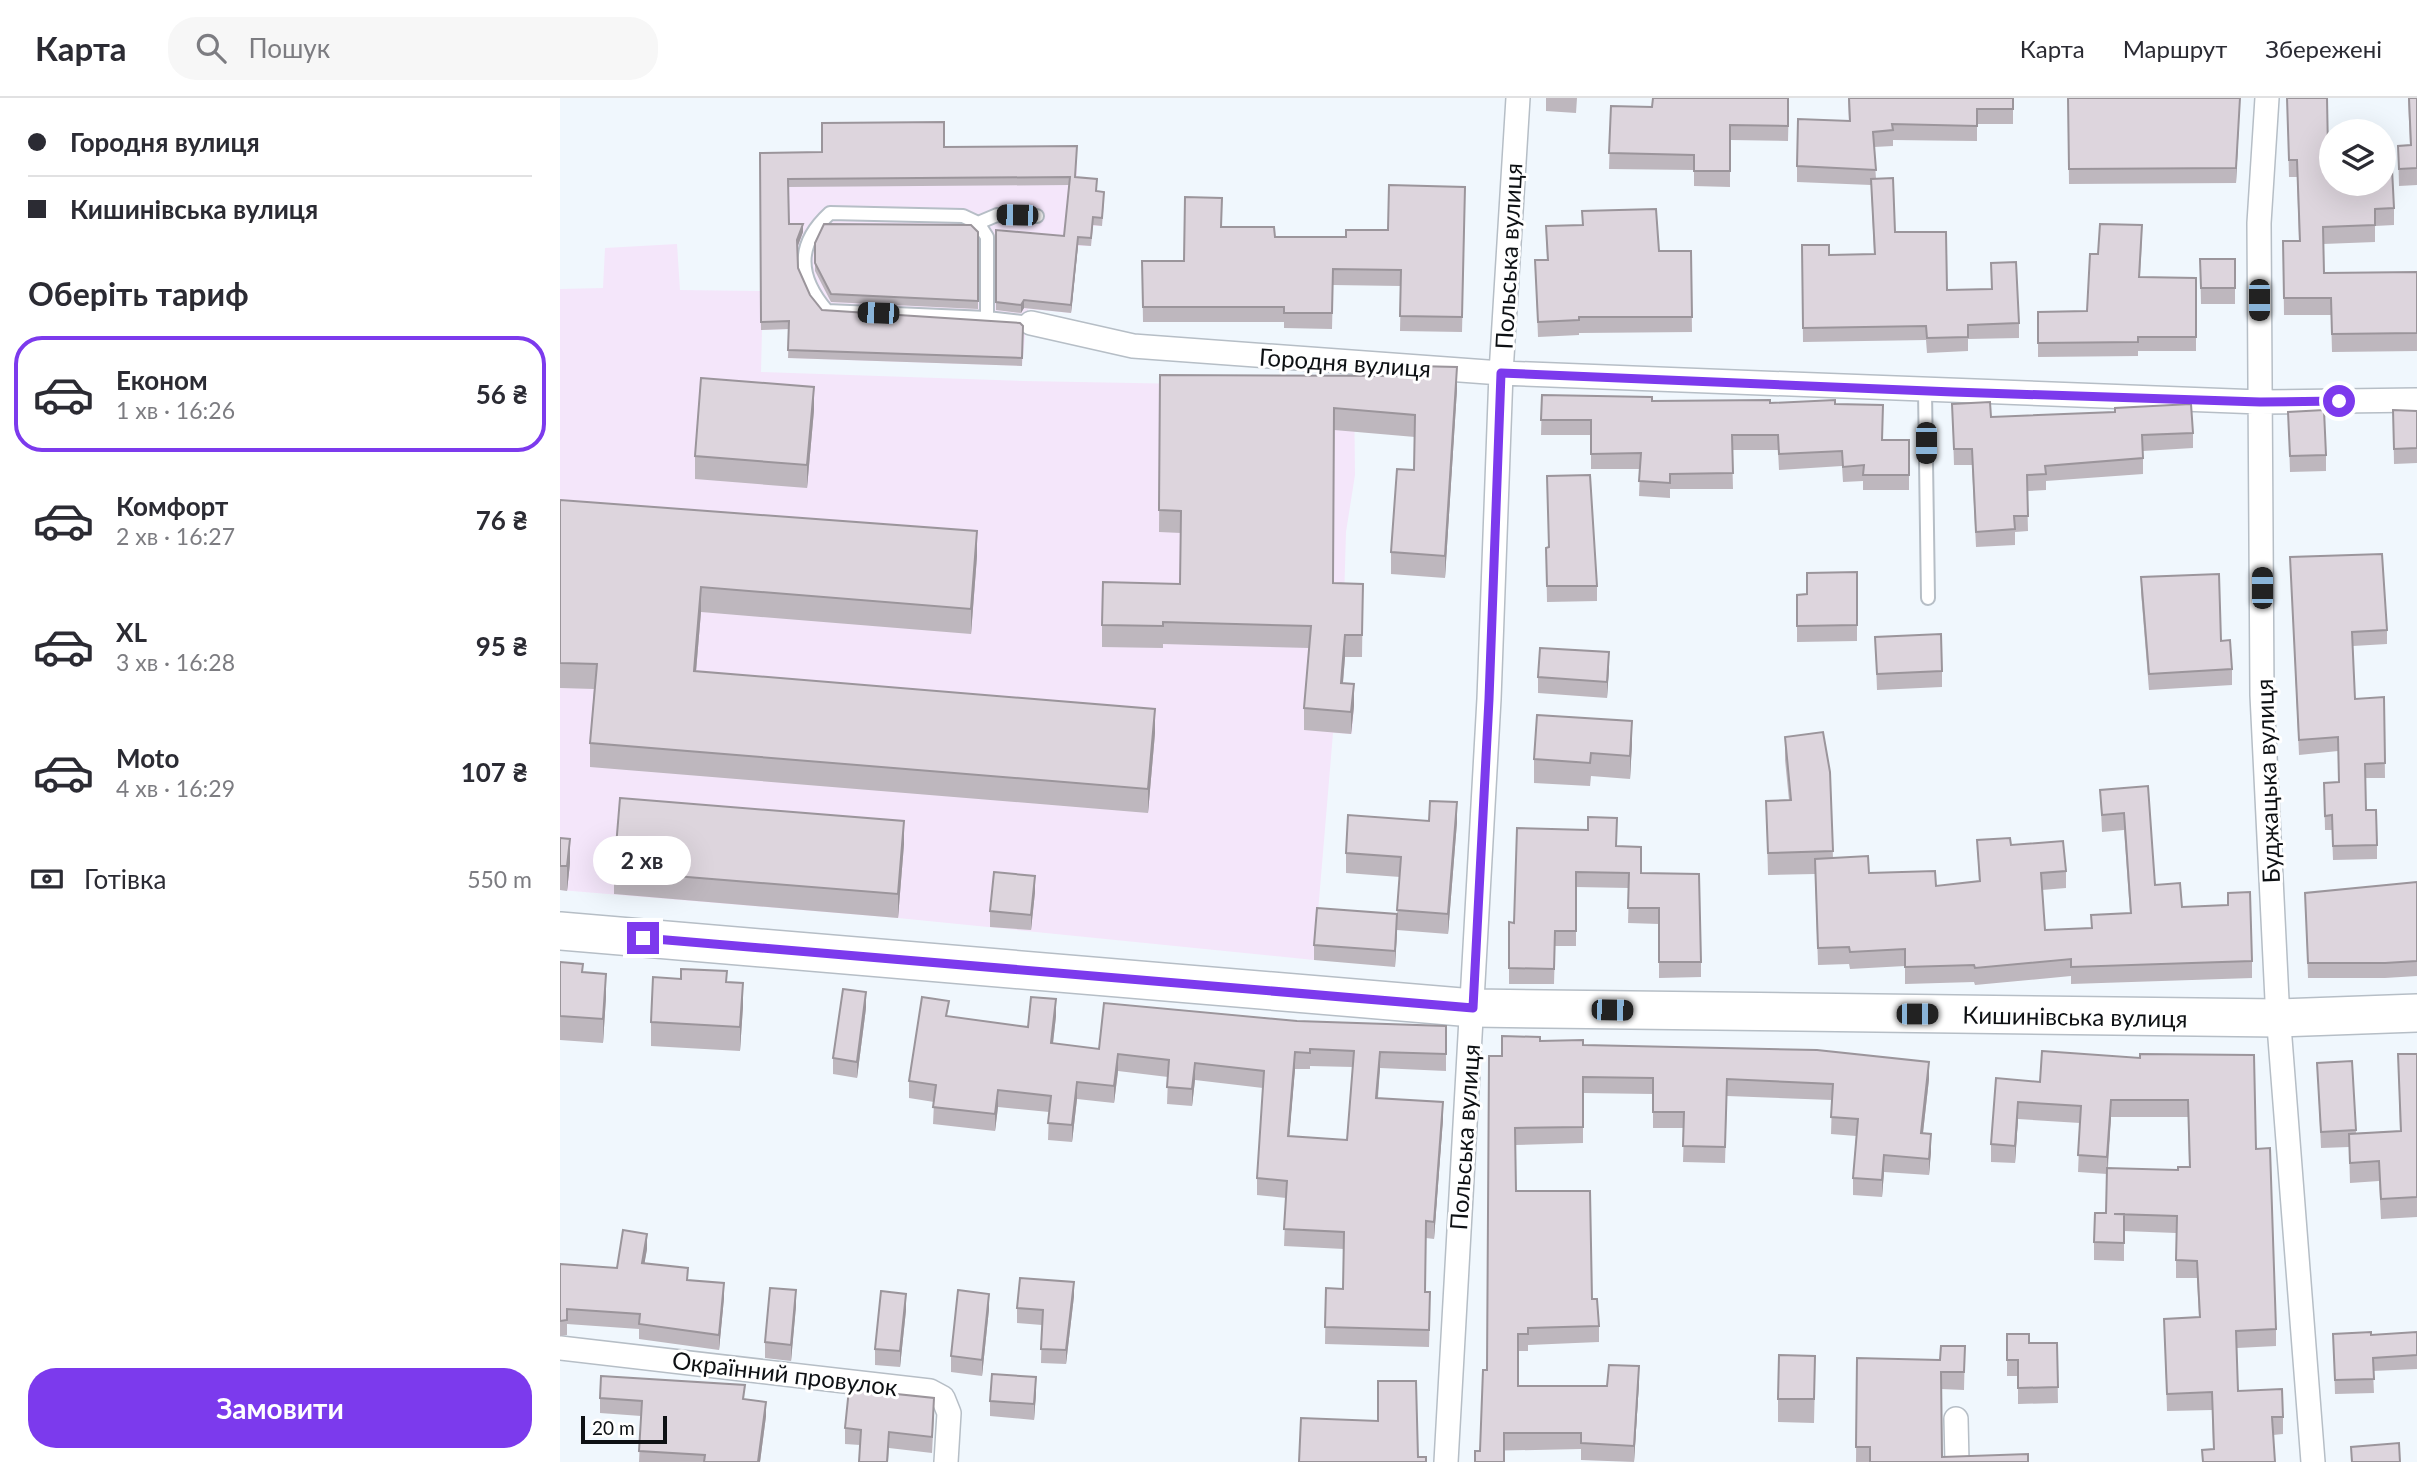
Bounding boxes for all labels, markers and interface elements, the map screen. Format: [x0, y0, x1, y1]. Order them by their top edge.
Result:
search box [168, 17, 658, 80]
text: Карта [35, 28, 126, 68]
icon: search [192, 29, 230, 67]
text: Пошук [248, 32, 330, 64]
text: Карта [2020, 34, 2085, 63]
text: Маршрут [2123, 34, 2227, 63]
text: Збережені [2265, 34, 2382, 63]
map controls [2319, 119, 2396, 196]
button: layers [2319, 119, 2396, 196]
text: Городня вулиця [70, 126, 260, 158]
street label: Польська вулиця [1489, 162, 1527, 350]
text: Кишинівська вулиця [70, 193, 318, 225]
car [996, 204, 1039, 226]
text: Оберіть тариф [28, 274, 249, 313]
car [2249, 279, 2270, 321]
car [857, 302, 900, 324]
street label: Городня вулиця [1258, 342, 1432, 382]
icon: car [32, 363, 95, 426]
text: Економ [116, 364, 208, 396]
text: 56 ₴ [476, 378, 528, 410]
route start [2323, 385, 2355, 417]
text: 1 хв · 16:26 [116, 396, 235, 424]
car [1916, 422, 1937, 464]
icon: car [32, 489, 95, 552]
text: Комфорт [116, 490, 228, 522]
text: 76 ₴ [476, 504, 528, 536]
text: 2 хв · 16:27 [116, 522, 235, 550]
car [2252, 567, 2273, 609]
icon: car [32, 615, 95, 678]
text: XL [116, 616, 147, 648]
text: 95 ₴ [476, 630, 528, 662]
text: 3 хв · 16:28 [116, 648, 235, 676]
street label: Буджацька вулиця [2249, 678, 2285, 884]
icon: car [32, 741, 95, 804]
text: Moto [116, 742, 179, 774]
text: 107 ₴ [461, 756, 528, 788]
text: 4 хв · 16:29 [116, 774, 235, 802]
callout: 2 хв [594, 836, 692, 886]
text: 2 хв [621, 846, 663, 874]
icon: cash [28, 860, 66, 898]
text: Готівка [84, 863, 166, 895]
text: 550 m [467, 865, 532, 893]
route end [627, 922, 659, 954]
car [1591, 999, 1634, 1021]
street label: Кишинівська вулиця [1962, 1000, 2188, 1032]
car [1897, 1004, 1939, 1025]
street label: Польська вулиця [1443, 1043, 1485, 1231]
street label: Окраїнний провулок [671, 1345, 900, 1401]
button: Замовити [28, 1368, 532, 1448]
scale bar [581, 1413, 667, 1445]
text: 20 m [592, 1416, 635, 1439]

